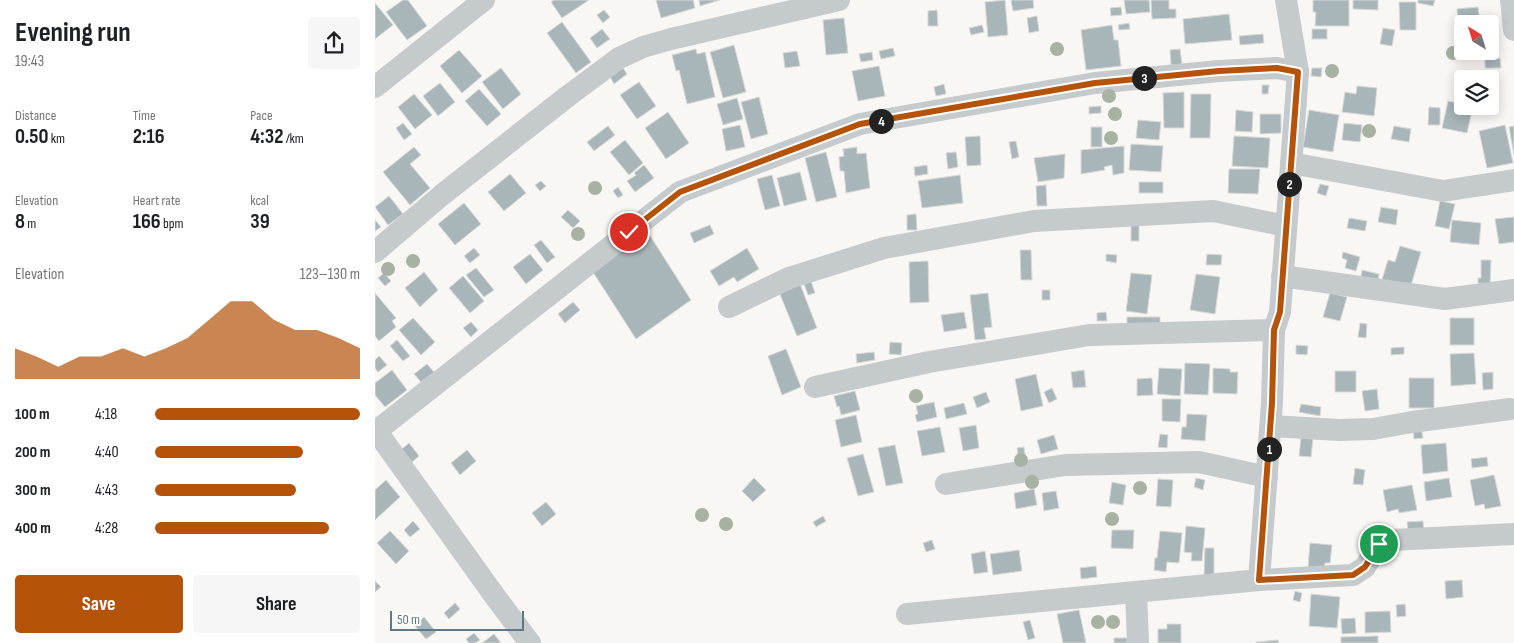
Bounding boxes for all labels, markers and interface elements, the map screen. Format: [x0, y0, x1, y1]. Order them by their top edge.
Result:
north arrow [1454, 15, 1499, 60]
map controls [1454, 15, 1499, 115]
text: Evening run [15, 16, 131, 49]
button: share [308, 17, 360, 69]
text: 19:43 [15, 52, 44, 71]
pin: 3 [1131, 66, 1157, 90]
text: 3 [1141, 70, 1148, 87]
button: layers [1454, 70, 1499, 115]
text: Distance [15, 107, 56, 124]
text: Time [133, 107, 156, 124]
text: Pace [250, 107, 273, 124]
pin: 4 [869, 108, 893, 134]
text: 4 [878, 113, 885, 130]
text: 0.50 [15, 124, 49, 149]
text: 2:16 [133, 124, 165, 149]
text: 4:32 [250, 124, 283, 149]
text: km [49, 130, 65, 147]
text: /km [283, 130, 304, 147]
pin: 2 [1277, 172, 1301, 196]
text: 2 [1286, 176, 1293, 193]
text: Elevation [15, 192, 58, 209]
text: Heart rate [133, 192, 180, 209]
text: kcal [250, 192, 269, 209]
text: 8 [15, 209, 25, 234]
text: 166 [133, 209, 161, 234]
text: 39 [250, 209, 270, 234]
pin [608, 211, 650, 253]
text: m [25, 215, 36, 232]
text: bpm [161, 215, 184, 232]
icon: check [615, 218, 643, 246]
text: Elevation [15, 265, 64, 284]
text: 123–130 m [300, 265, 360, 284]
text: 100 m [15, 405, 50, 424]
text: 4:18 [95, 405, 117, 424]
pin: 1 [1257, 436, 1281, 462]
text: 1 [1267, 441, 1272, 458]
text: 200 m [15, 443, 50, 462]
text: 4:40 [95, 443, 119, 462]
text: 300 m [15, 481, 51, 500]
text: 4:43 [95, 481, 118, 500]
text: 400 m [15, 519, 51, 538]
text: 4:28 [95, 519, 118, 538]
pin [1358, 523, 1400, 565]
icon: arrive [1365, 530, 1393, 558]
button: Save [15, 575, 183, 633]
button: Share [193, 575, 360, 633]
scale bar [390, 608, 524, 631]
text: 50 m [397, 611, 420, 628]

